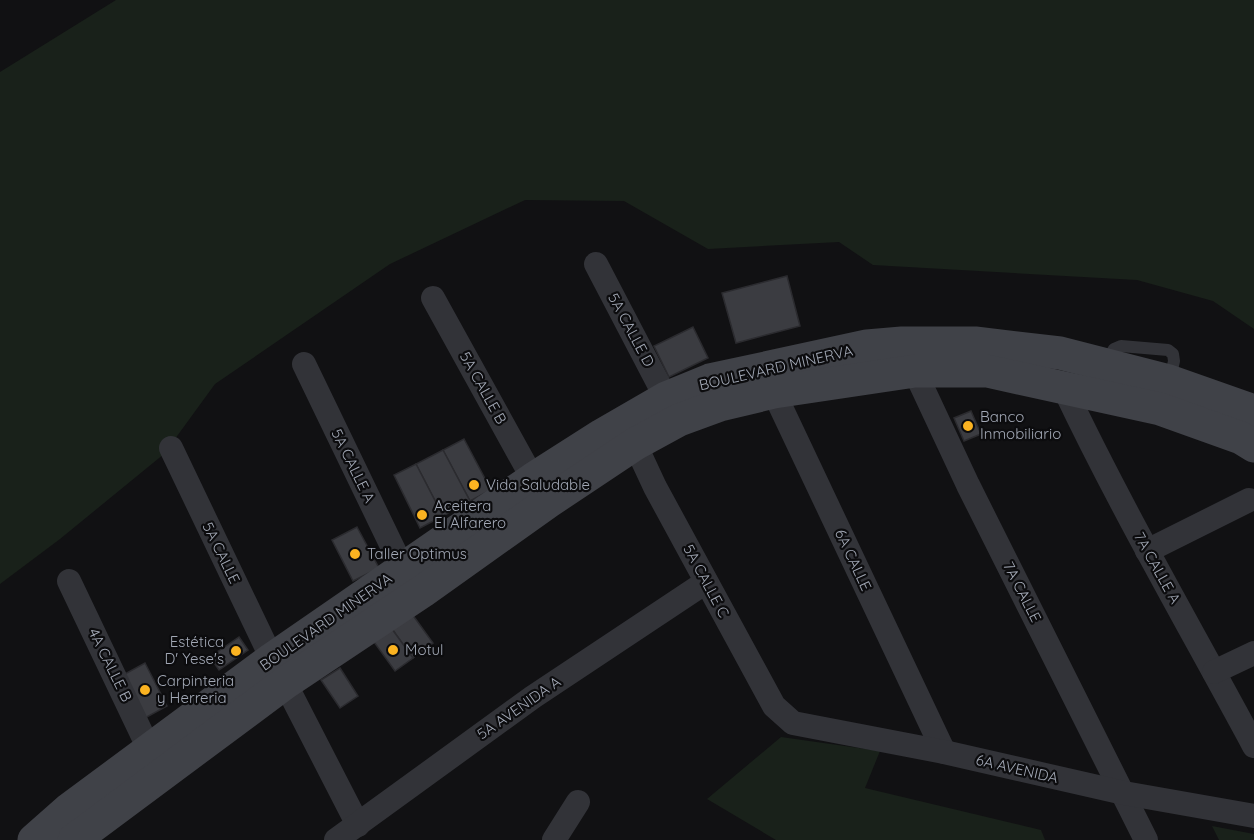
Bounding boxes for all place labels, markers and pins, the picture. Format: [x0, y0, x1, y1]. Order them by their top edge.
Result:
place label: Banco Inmobiliario [980, 407, 1061, 443]
marker: Banco Inmobiliario [961, 419, 975, 433]
place label: Vida Saludable [486, 475, 590, 494]
marker: Vida Saludable [467, 478, 481, 492]
place label: Aceitera El Alfarero [434, 496, 506, 532]
marker: Aceitera El Alfarero [415, 508, 429, 522]
place label: Taller Optimus [367, 544, 467, 563]
marker: Taller Optimus [348, 547, 362, 561]
place label: Estética D' Yese's [165, 632, 224, 668]
place label: Motul [405, 640, 444, 659]
marker: Motul [386, 643, 400, 657]
marker: Estética D' Yese's [229, 644, 243, 658]
place label: Carpinteria y Herreria [157, 671, 234, 707]
marker: Carpinteria y Herreria [138, 683, 152, 697]

